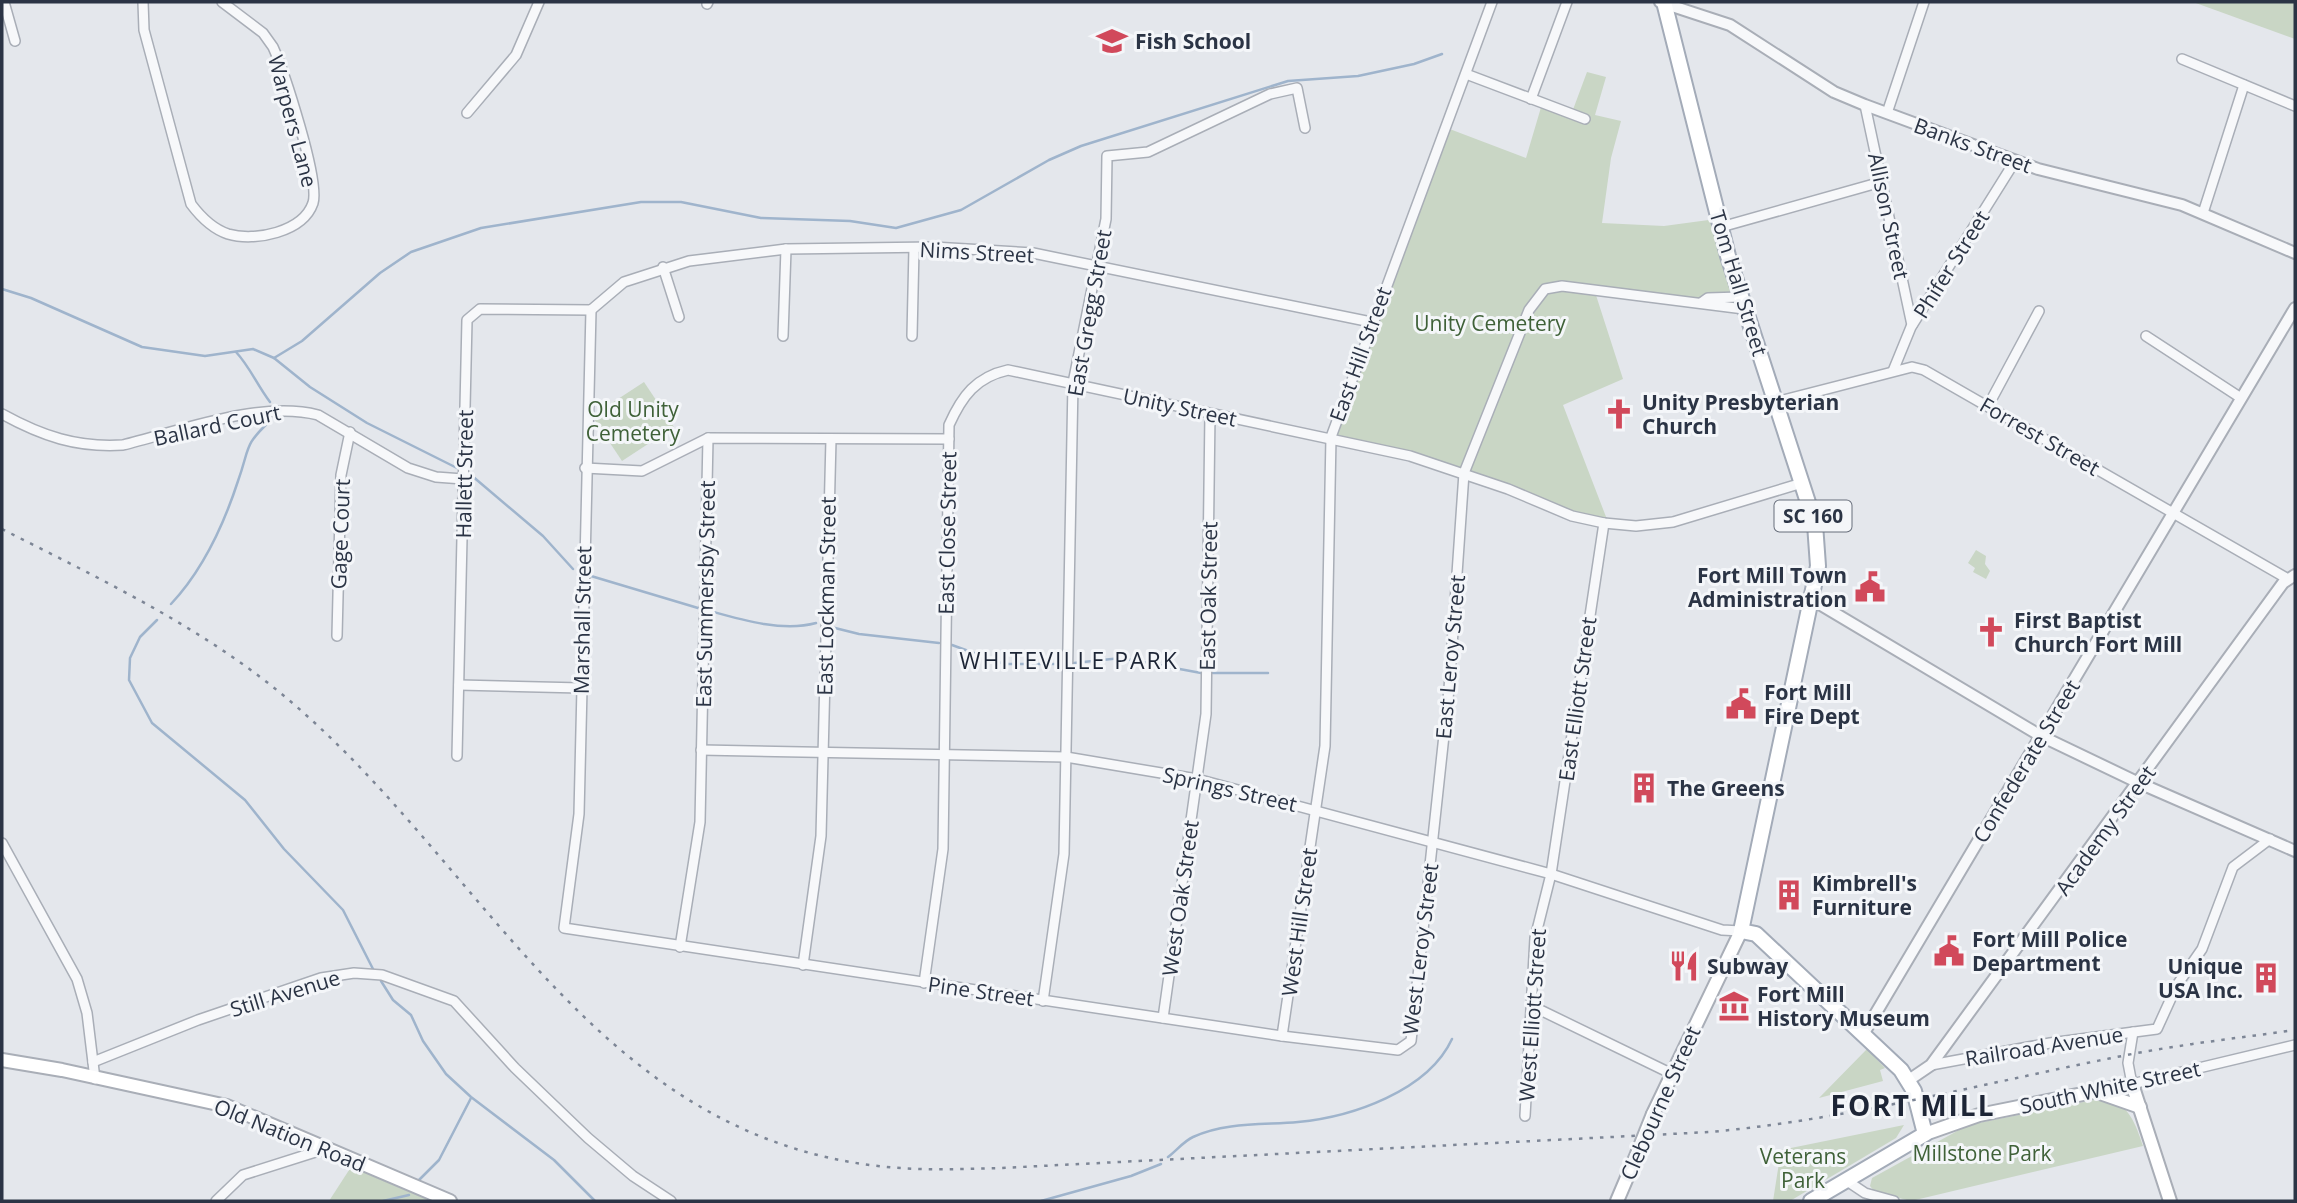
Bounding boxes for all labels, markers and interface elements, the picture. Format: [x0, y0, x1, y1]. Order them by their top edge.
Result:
school or university icon: Fish School [1095, 24, 1129, 58]
place label: Fish School [1135, 27, 1251, 55]
street label: Warpers Lane [262, 52, 324, 190]
street label: Banks Street [1910, 111, 2036, 179]
street label: Allison Street [1862, 150, 1916, 282]
street label: Phifer Street [1907, 205, 1995, 323]
street label: Tom Hall Street [1704, 207, 1774, 359]
street label: East Gregg Street [1061, 227, 1117, 399]
street label: Nims Street [919, 235, 1035, 269]
street label: East Hill Street [1323, 283, 1397, 425]
park label: Unity Cemetery [1414, 309, 1566, 337]
street label: Unity Street [1121, 381, 1239, 433]
place label: Unity Presbyterian Church [1642, 388, 1839, 440]
street label: Forrest Street [1975, 390, 2105, 482]
park label: Old Unity Cemetery [586, 395, 681, 447]
church icon: Unity Presbyterian Church [1602, 397, 1636, 431]
street label: Ballard Court [151, 398, 283, 452]
street label: Hallett Street [449, 409, 479, 539]
street label: East Close Street [932, 451, 962, 615]
street label: Gage Court [324, 478, 356, 590]
street label: East Summersby Street [689, 480, 721, 708]
street label: East Lockman Street [810, 496, 842, 696]
road number: SC 160 [1774, 500, 1852, 531]
street label: East Oak Street [1193, 521, 1223, 671]
street label: Marshall Street [567, 546, 597, 694]
place label: Fort Mill Town Administration [1688, 561, 1847, 613]
public building icon: Fort Mill Town Administration [1853, 570, 1887, 604]
street label: East Leroy Street [1429, 574, 1471, 740]
place label: First Baptist Church Fort Mill [2014, 606, 2182, 658]
street label: East Elliott Street [1552, 615, 1602, 783]
church icon: First Baptist Church Fort Mill [1974, 615, 2008, 649]
district label: WHITEVILLE PARK [959, 644, 1179, 676]
street label: Confederate Street [1966, 674, 2086, 848]
place label: Fort Mill Fire Dept [1764, 678, 1860, 730]
public building icon: Fort Mill Fire Dept [1724, 687, 1758, 721]
street label: Springs Street [1160, 760, 1300, 818]
street label: Academy Street [2048, 760, 2162, 900]
building icon: The Greens [1627, 771, 1661, 805]
place label: The Greens [1667, 774, 1785, 802]
street label: West Oak Street [1155, 818, 1205, 978]
street label: West Hill Street [1275, 846, 1323, 998]
street label: West Leroy Street [1396, 862, 1444, 1036]
place label: Kimbrell's Furniture [1812, 869, 1917, 921]
building icon: Kimbrell's Furniture [1772, 878, 1806, 912]
place label: Fort Mill Police Department [1972, 925, 2127, 977]
street label: West Elliott Street [1512, 928, 1552, 1102]
public building icon: Fort Mill Police Department [1932, 934, 1966, 968]
restaurant icon: Subway [1667, 949, 1701, 983]
place label: Subway [1707, 952, 1788, 980]
place label: Unique USA Inc. [2158, 952, 2243, 1004]
building icon: Unique USA Inc. [2249, 961, 2283, 995]
street label: Still Avenue [227, 963, 343, 1023]
street label: Pine Street [926, 970, 1036, 1012]
place label: Fort Mill History Museum [1757, 980, 1930, 1032]
museum icon: Fort Mill History Museum [1717, 989, 1751, 1023]
street label: Railroad Avenue [1963, 1020, 2125, 1072]
street label: Clebourne Street [1613, 1021, 1707, 1185]
street label: South White Street [2017, 1054, 2203, 1120]
district label: FORT MILL [1831, 1086, 1995, 1124]
street label: Old Nation Road [210, 1092, 370, 1178]
park label: Millstone Park [1913, 1139, 2051, 1167]
park label: Veterans Park [1760, 1142, 1846, 1194]

